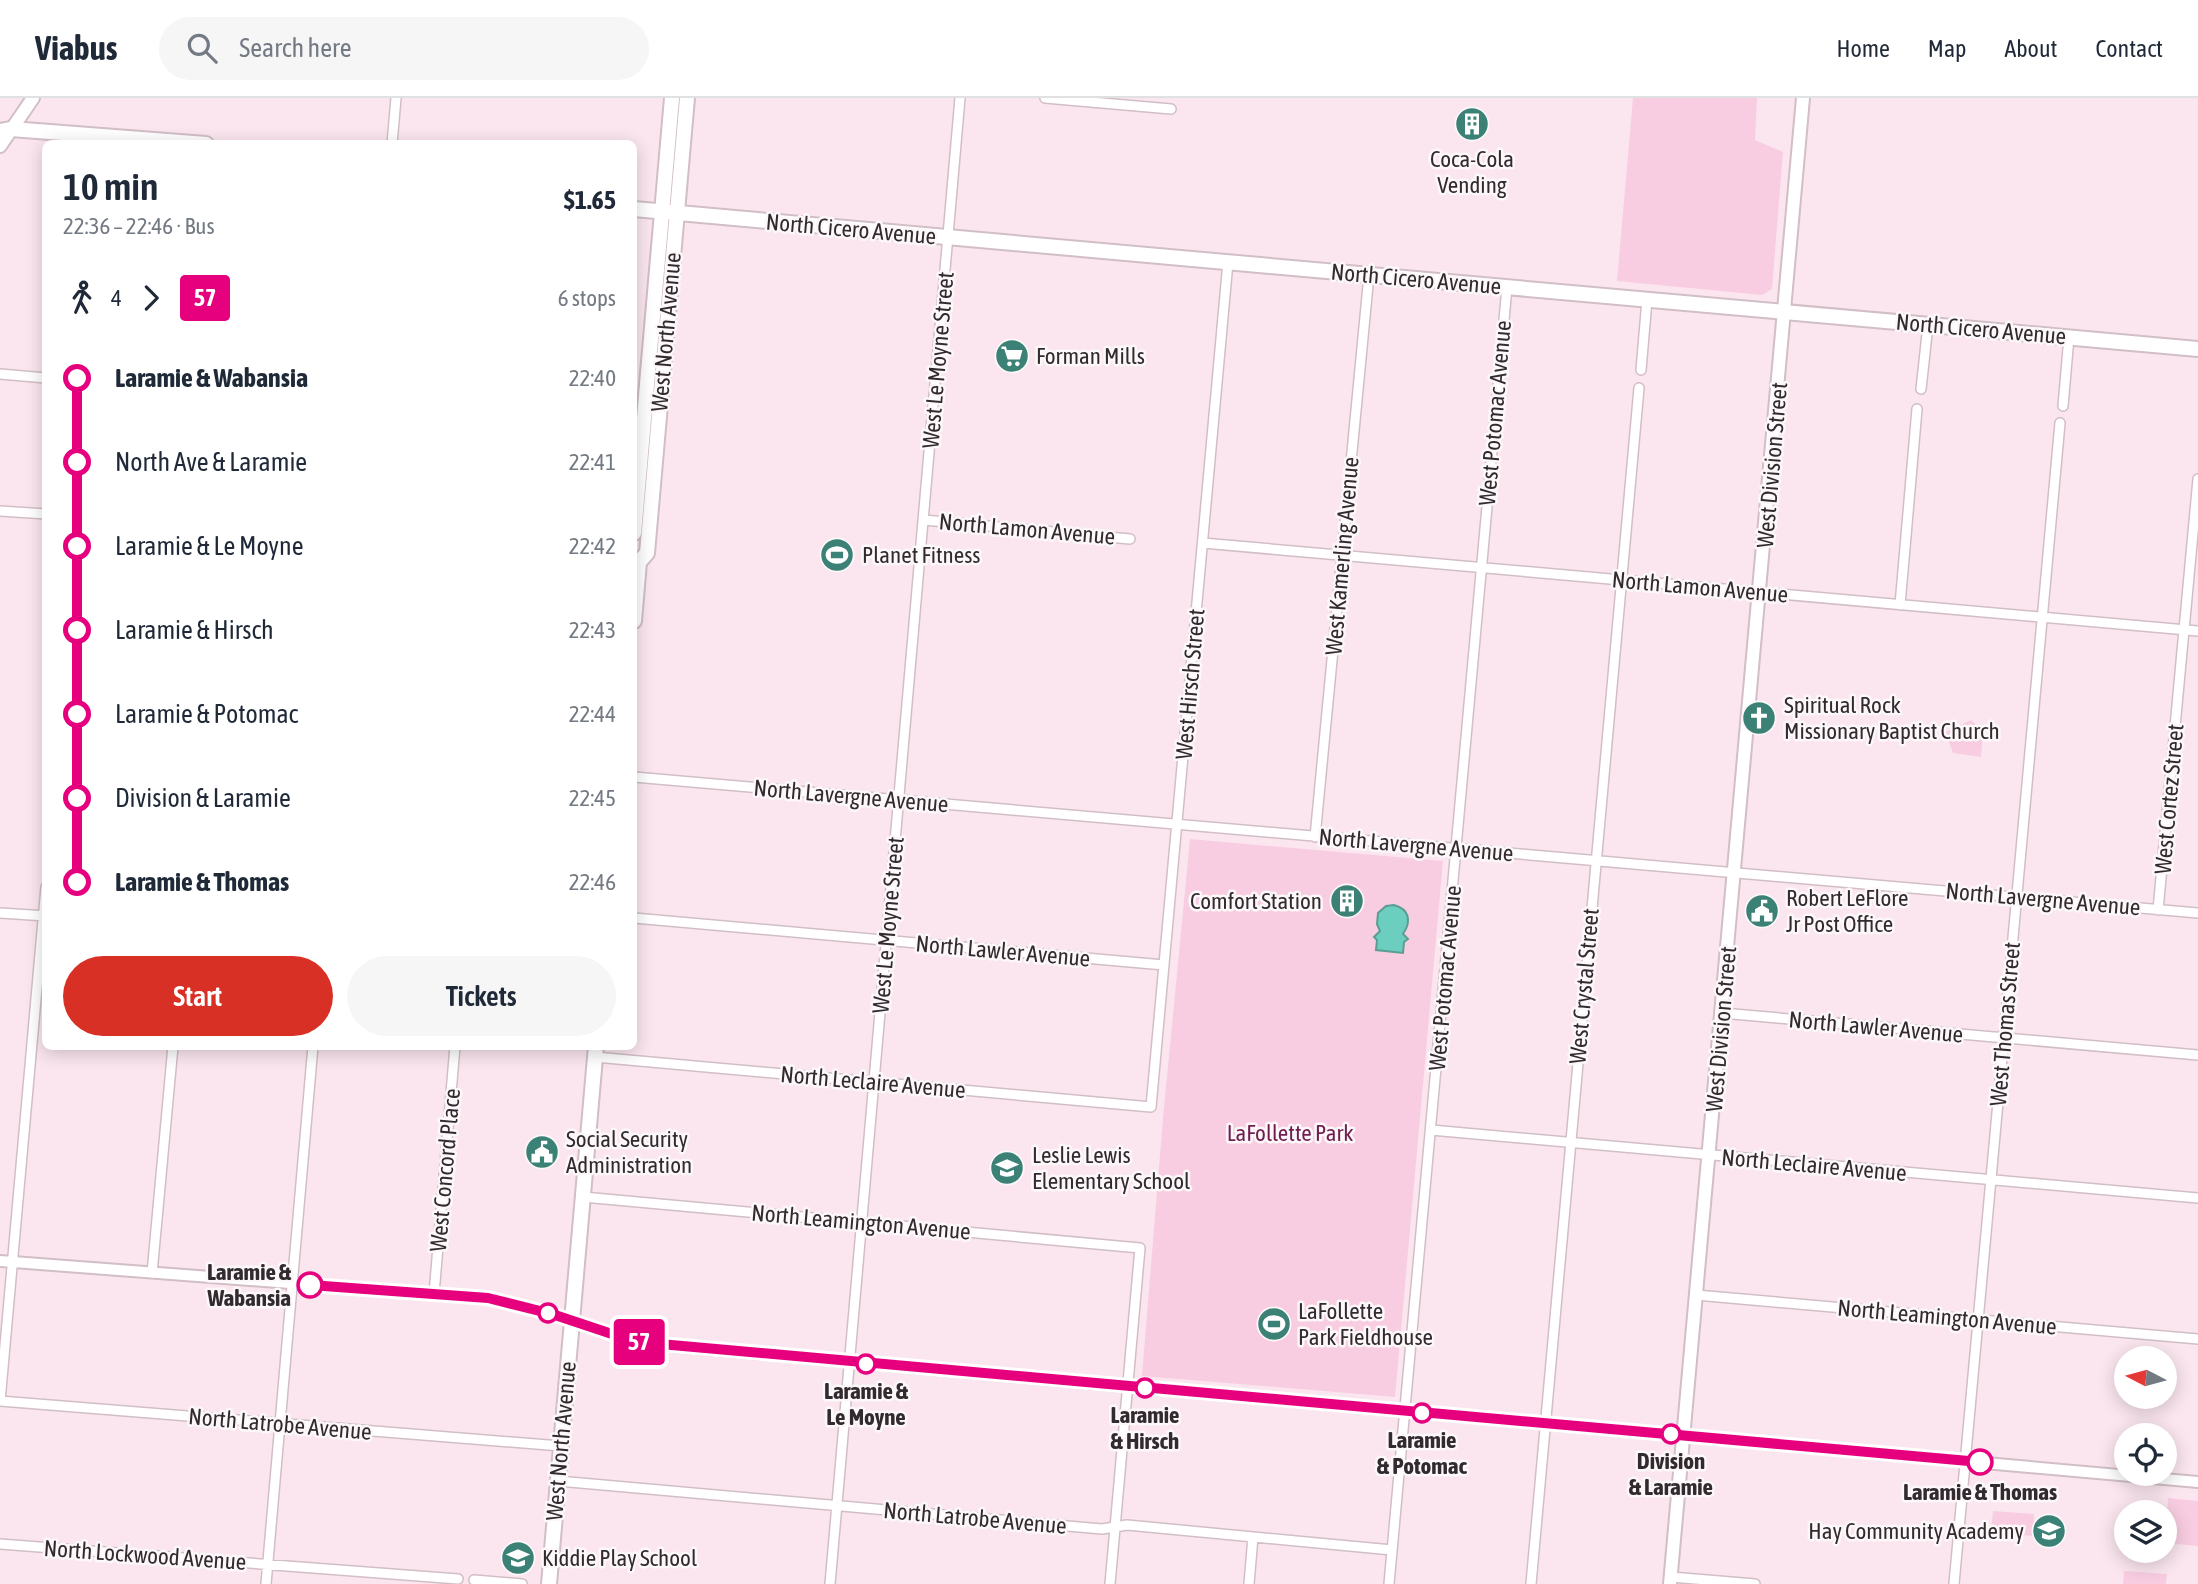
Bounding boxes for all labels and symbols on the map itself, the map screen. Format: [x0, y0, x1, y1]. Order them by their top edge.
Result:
building icon: Coca-Cola Vending [1453, 105, 1491, 143]
place label: Coca-Cola Vending [1430, 146, 1514, 198]
street label: North Cicero Avenue [765, 209, 937, 249]
street label: West North Avenue [646, 251, 686, 413]
street label: North Cicero Avenue [1330, 259, 1502, 299]
street label: West Le Moyne Street [917, 270, 959, 450]
street label: North Cicero Avenue [1895, 309, 2067, 349]
street label: West Potomac Avenue [1474, 319, 1516, 507]
supermarket icon: Forman Mills [993, 337, 1031, 375]
place label: Forman Mills [1036, 343, 1145, 369]
street label: West Division Street [1752, 381, 1792, 549]
street label: West Kamerling Avenue [1320, 456, 1364, 656]
street label: North Lamon Avenue [938, 508, 1116, 550]
sports icon: Planet Fitness [818, 536, 856, 574]
place label: Planet Fitness [862, 542, 980, 568]
street label: North Lamon Avenue [1611, 566, 1789, 608]
street label: West Hirsch Street [1170, 608, 1210, 760]
place label: Spiritual Rock Missionary Baptist Church [1784, 692, 2000, 744]
church icon: Spiritual Rock Missionary Baptist Church [1740, 699, 1778, 737]
street label: West Cortez Street [2149, 723, 2189, 875]
street label: North Lavergne Avenue [752, 775, 950, 817]
street label: North Lavergne Avenue [1317, 824, 1515, 866]
street label: West Le Moyne Street [867, 835, 909, 1015]
street label: North Lavergne Avenue [1944, 878, 2142, 920]
building icon: Comfort Station [1328, 882, 1366, 920]
street label: West Potomac Avenue [1424, 884, 1466, 1072]
place label: Robert LeFlore Jr Post Office [1786, 885, 1909, 937]
place label: Comfort Station [1190, 888, 1322, 914]
public building icon: Robert LeFlore Jr Post Office [1743, 892, 1781, 930]
street label: West Crystal Street [1564, 907, 1604, 1065]
street label: North Lawler Avenue [915, 930, 1091, 972]
street label: West Thomas Street [1985, 941, 2025, 1107]
street label: West Division Street [1701, 945, 1741, 1113]
street label: North Lawler Avenue [1788, 1006, 1964, 1048]
street label: North Leclaire Avenue [779, 1061, 967, 1103]
street label: West Concord Place [425, 1087, 465, 1253]
park label: LaFollette Park [1227, 1120, 1353, 1146]
place label: Social Security Administration [566, 1126, 692, 1178]
public building icon: Social Security Administration [523, 1133, 561, 1171]
place label: Leslie Lewis Elementary School [1032, 1142, 1190, 1194]
street label: North Leclaire Avenue [1720, 1144, 1908, 1186]
school or university icon: Leslie Lewis Elementary School [988, 1149, 1026, 1187]
street label: North Leamington Avenue [750, 1199, 972, 1245]
place label: Laramie & Wabansia [206, 1259, 292, 1311]
marker: Laramie & Wabansia [297, 1272, 323, 1298]
street label: North Leamington Avenue [1836, 1294, 2058, 1340]
place label: LaFollette Park Fieldhouse [1298, 1298, 1433, 1350]
unlabelled marker [538, 1303, 558, 1323]
sports icon: LaFollette Park Fieldhouse [1255, 1305, 1293, 1343]
line badge: 57 [608, 1319, 670, 1365]
north arrow [2114, 1346, 2177, 1409]
marker: Laramie & Le Moyne [856, 1354, 876, 1374]
street label: West North Avenue [541, 1360, 581, 1522]
place label: Laramie & Le Moyne [824, 1378, 909, 1430]
marker: Laramie & Hirsch [1135, 1378, 1155, 1398]
place label: Laramie & Hirsch [1111, 1402, 1179, 1454]
street label: North Latrobe Avenue [187, 1403, 373, 1445]
marker: Laramie & Potomac [1412, 1403, 1432, 1423]
marker: Division & Laramie [1661, 1424, 1681, 1444]
place label: Laramie & Potomac [1377, 1427, 1467, 1479]
place label: Division & Laramie [1629, 1448, 1713, 1500]
marker: Laramie & Thomas [1967, 1449, 1993, 1475]
place label: Laramie & Thomas [1903, 1479, 2057, 1505]
street label: North Latrobe Avenue [882, 1497, 1068, 1539]
school or university icon: Hay Community Academy [2030, 1512, 2068, 1550]
place label: Hay Community Academy [1808, 1518, 2024, 1544]
street label: North Lockwood Avenue [43, 1535, 247, 1575]
school or university icon: Kiddie Play School [499, 1539, 537, 1577]
place label: Kiddie Play School [542, 1545, 697, 1571]

